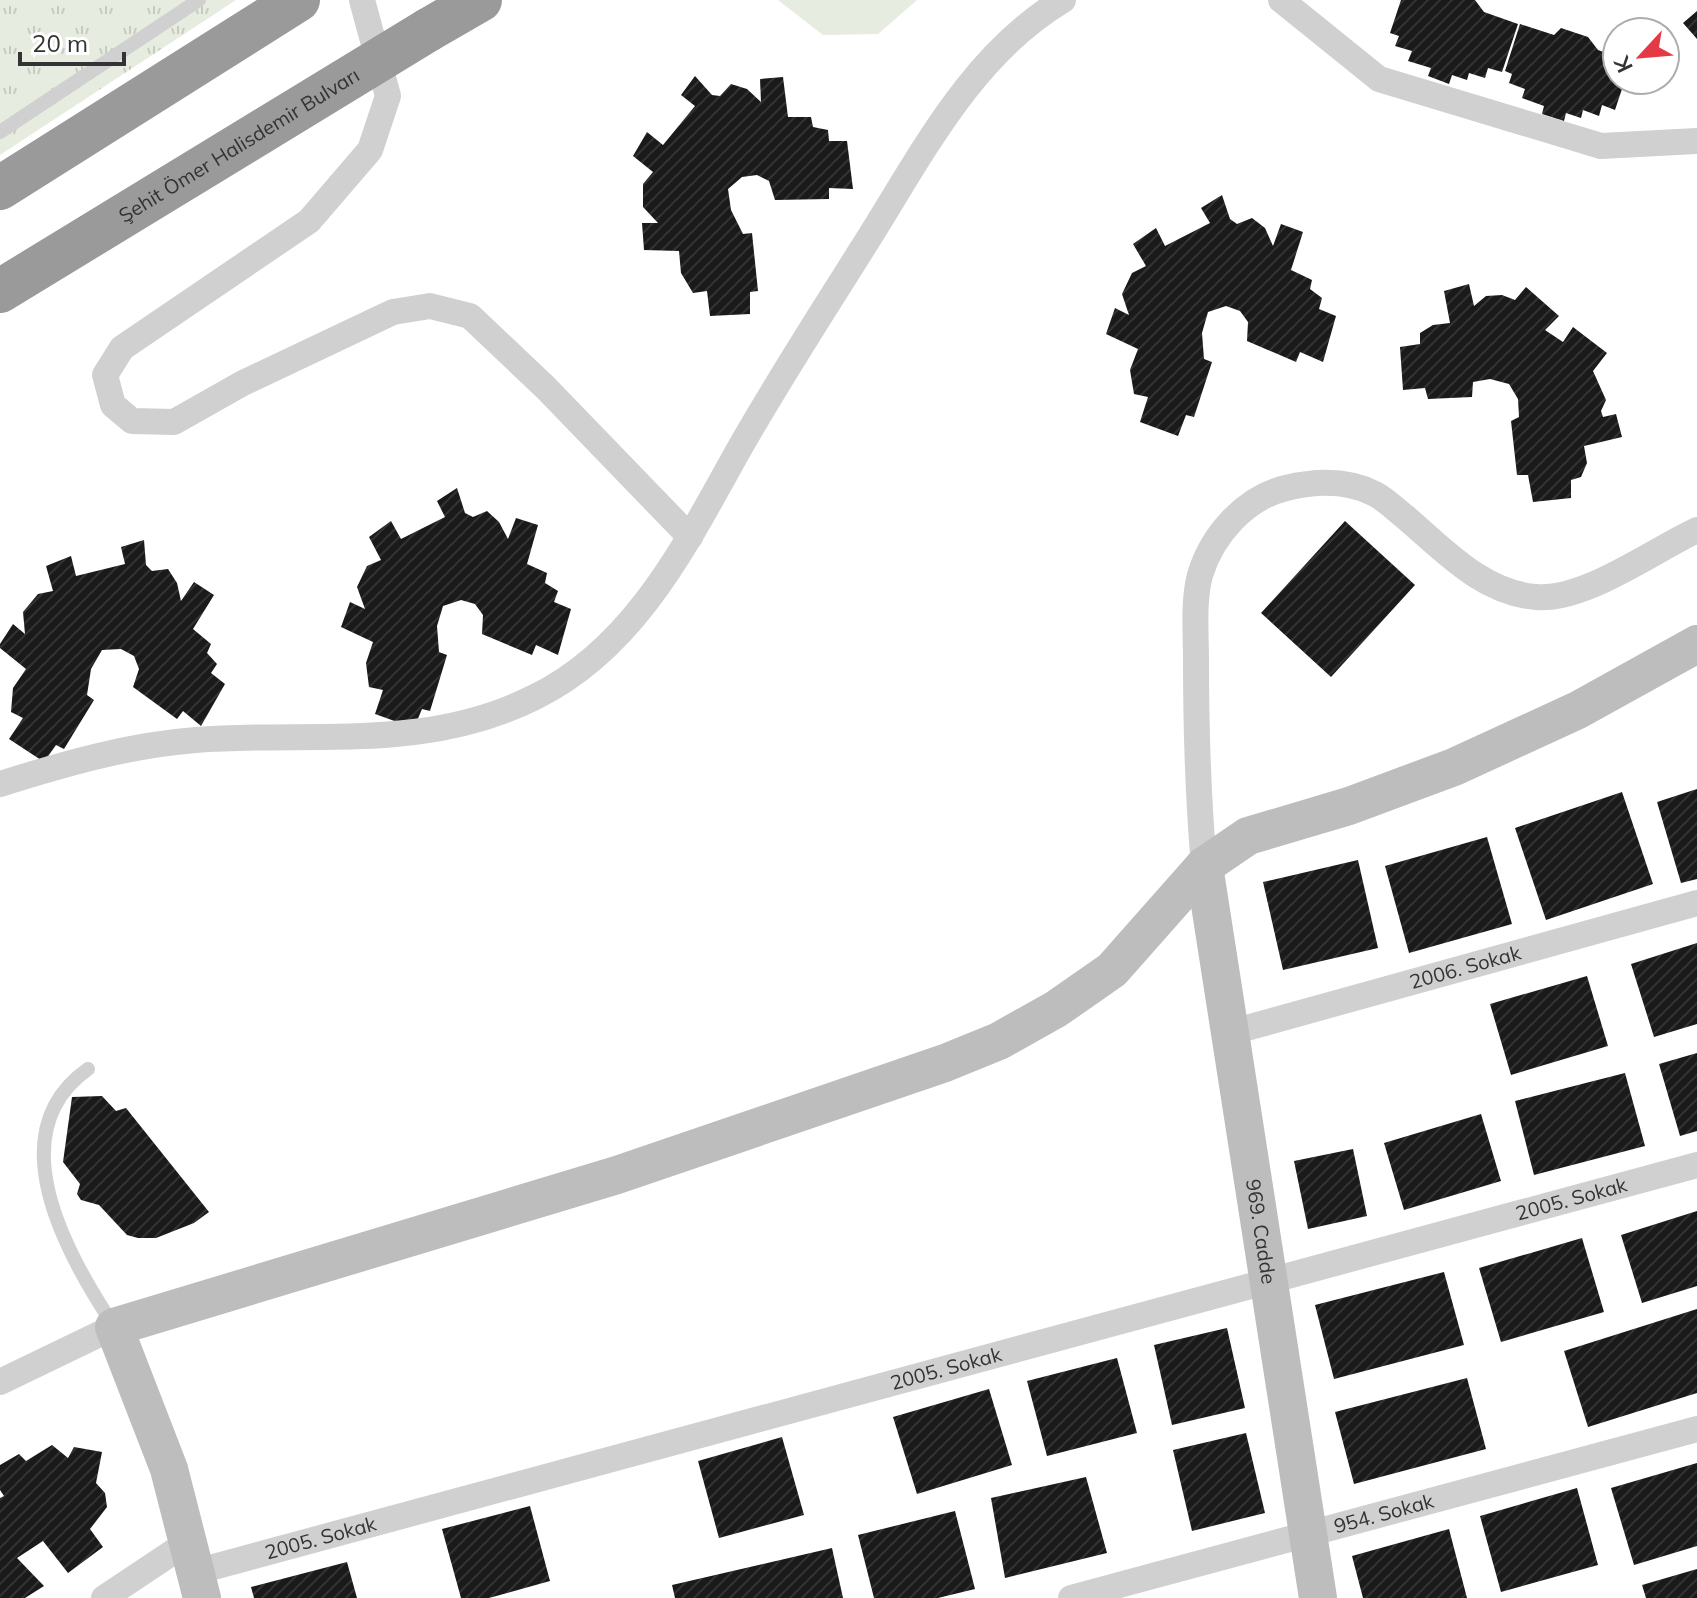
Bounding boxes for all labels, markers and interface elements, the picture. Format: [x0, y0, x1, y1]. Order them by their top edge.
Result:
scale bar [20, 16, 124, 66]
north arrow [1601, 16, 1681, 96]
text: 20 m [32, 28, 88, 58]
text: K [1607, 51, 1639, 77]
street label: Şehit Ömer Halisdemir Bulvarı [114, 62, 364, 228]
street label: 2006. Sokak [1407, 939, 1524, 994]
street label: 2005. Sokak [1513, 1171, 1630, 1226]
street label: 969. Cadde [1241, 1177, 1282, 1286]
street label: 2005. Sokak [887, 1341, 1005, 1395]
street label: 954. Sokak [1331, 1488, 1437, 1538]
street label: 2005. Sokak [262, 1510, 379, 1565]

